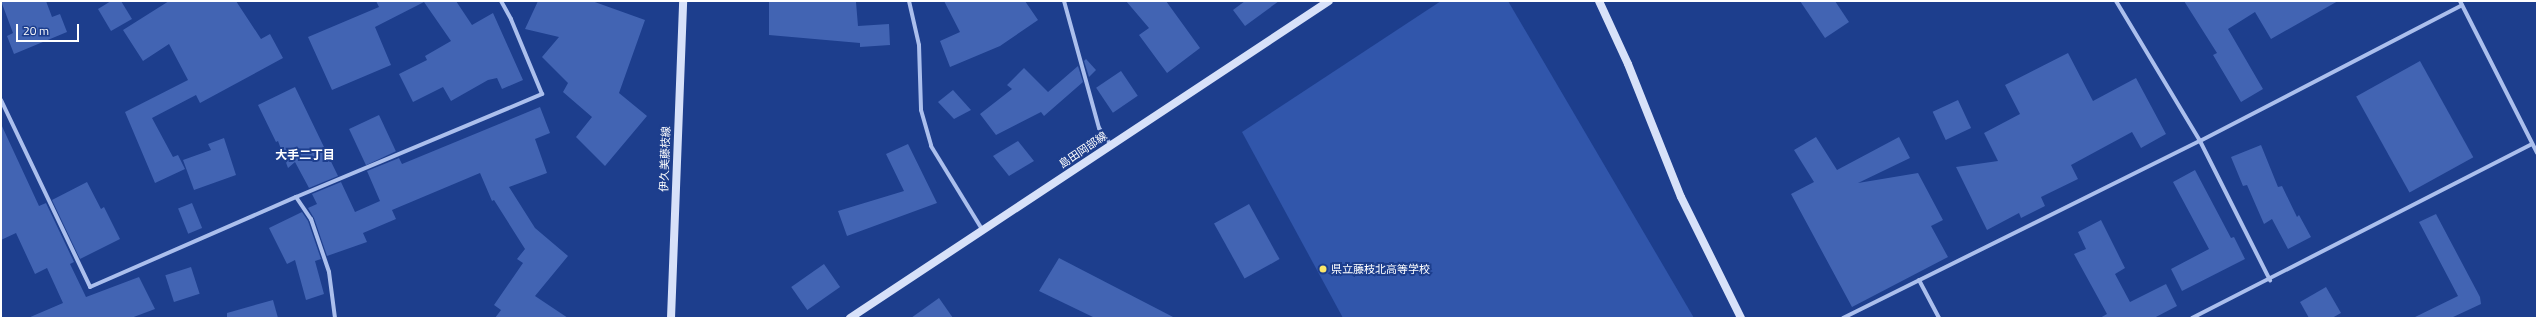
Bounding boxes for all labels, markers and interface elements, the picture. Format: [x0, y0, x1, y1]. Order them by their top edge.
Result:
scale bar [18, 16, 81, 42]
text: 20 m [23, 21, 49, 40]
street label: 伊久美藤枝線 [657, 126, 673, 192]
street label: 島田岡部線 [1057, 129, 1109, 171]
district label: 大手二丁目 [275, 148, 335, 162]
place label: 県立藤枝北高等学校 [1331, 262, 1430, 276]
marker: 県立藤枝北高等学校 [1318, 264, 1328, 274]

